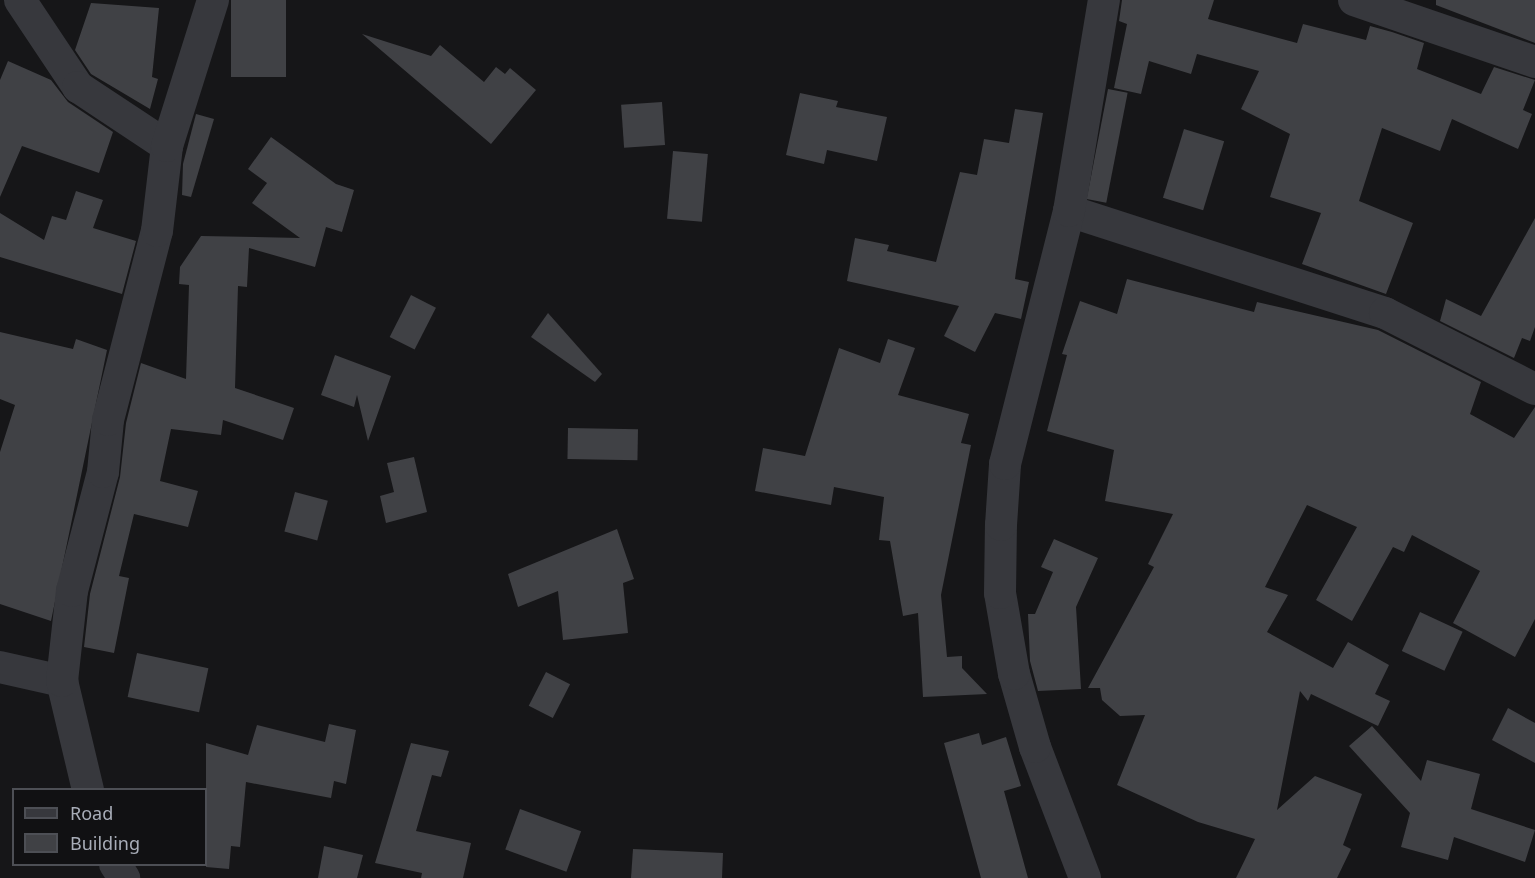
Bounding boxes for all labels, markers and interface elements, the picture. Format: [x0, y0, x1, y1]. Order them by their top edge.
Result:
legend [12, 788, 207, 866]
text: Road [70, 801, 113, 825]
text: Building [70, 831, 140, 855]

